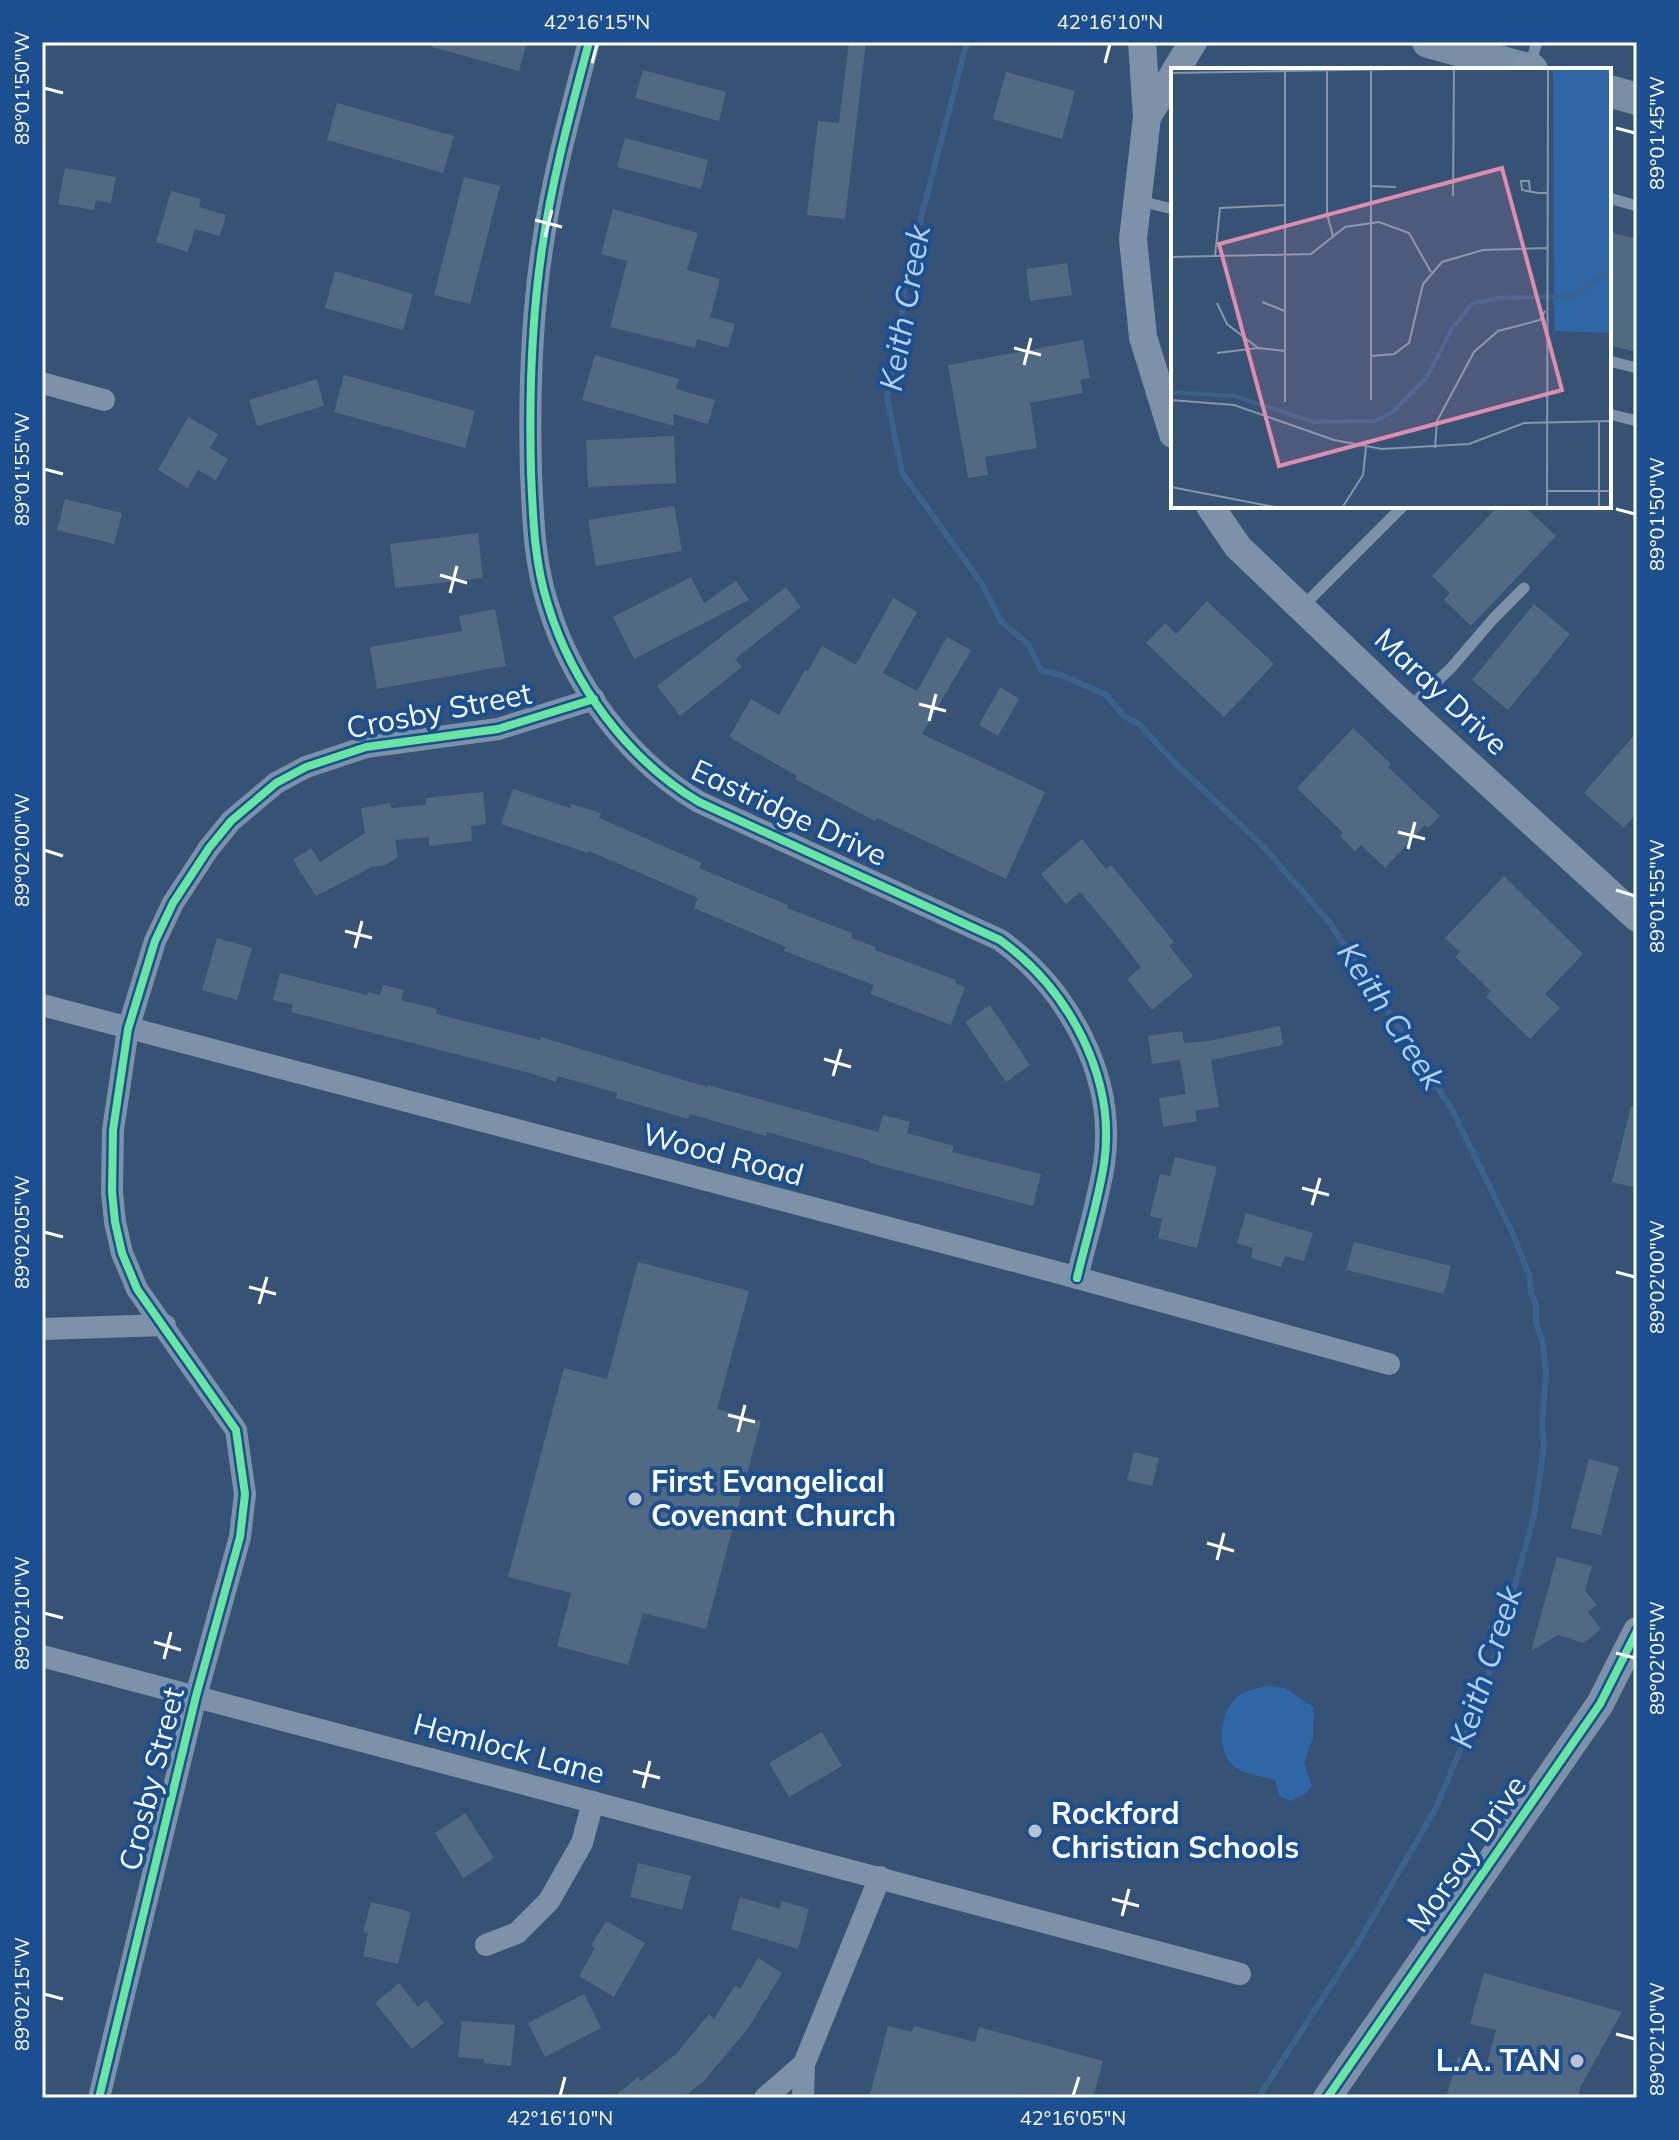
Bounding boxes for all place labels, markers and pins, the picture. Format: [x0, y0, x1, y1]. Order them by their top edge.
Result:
place label: First Evangelical Covenant Church [651, 1462, 896, 1534]
marker: First Evangelical Covenant Church [626, 1490, 644, 1508]
place label: Rockford Christian Schools [1051, 1794, 1299, 1866]
marker: Rockford Christian Schools [1026, 1822, 1044, 1840]
place label: L.A. TAN [1436, 2041, 1561, 2079]
marker: L.A. TAN [1568, 2052, 1586, 2070]

